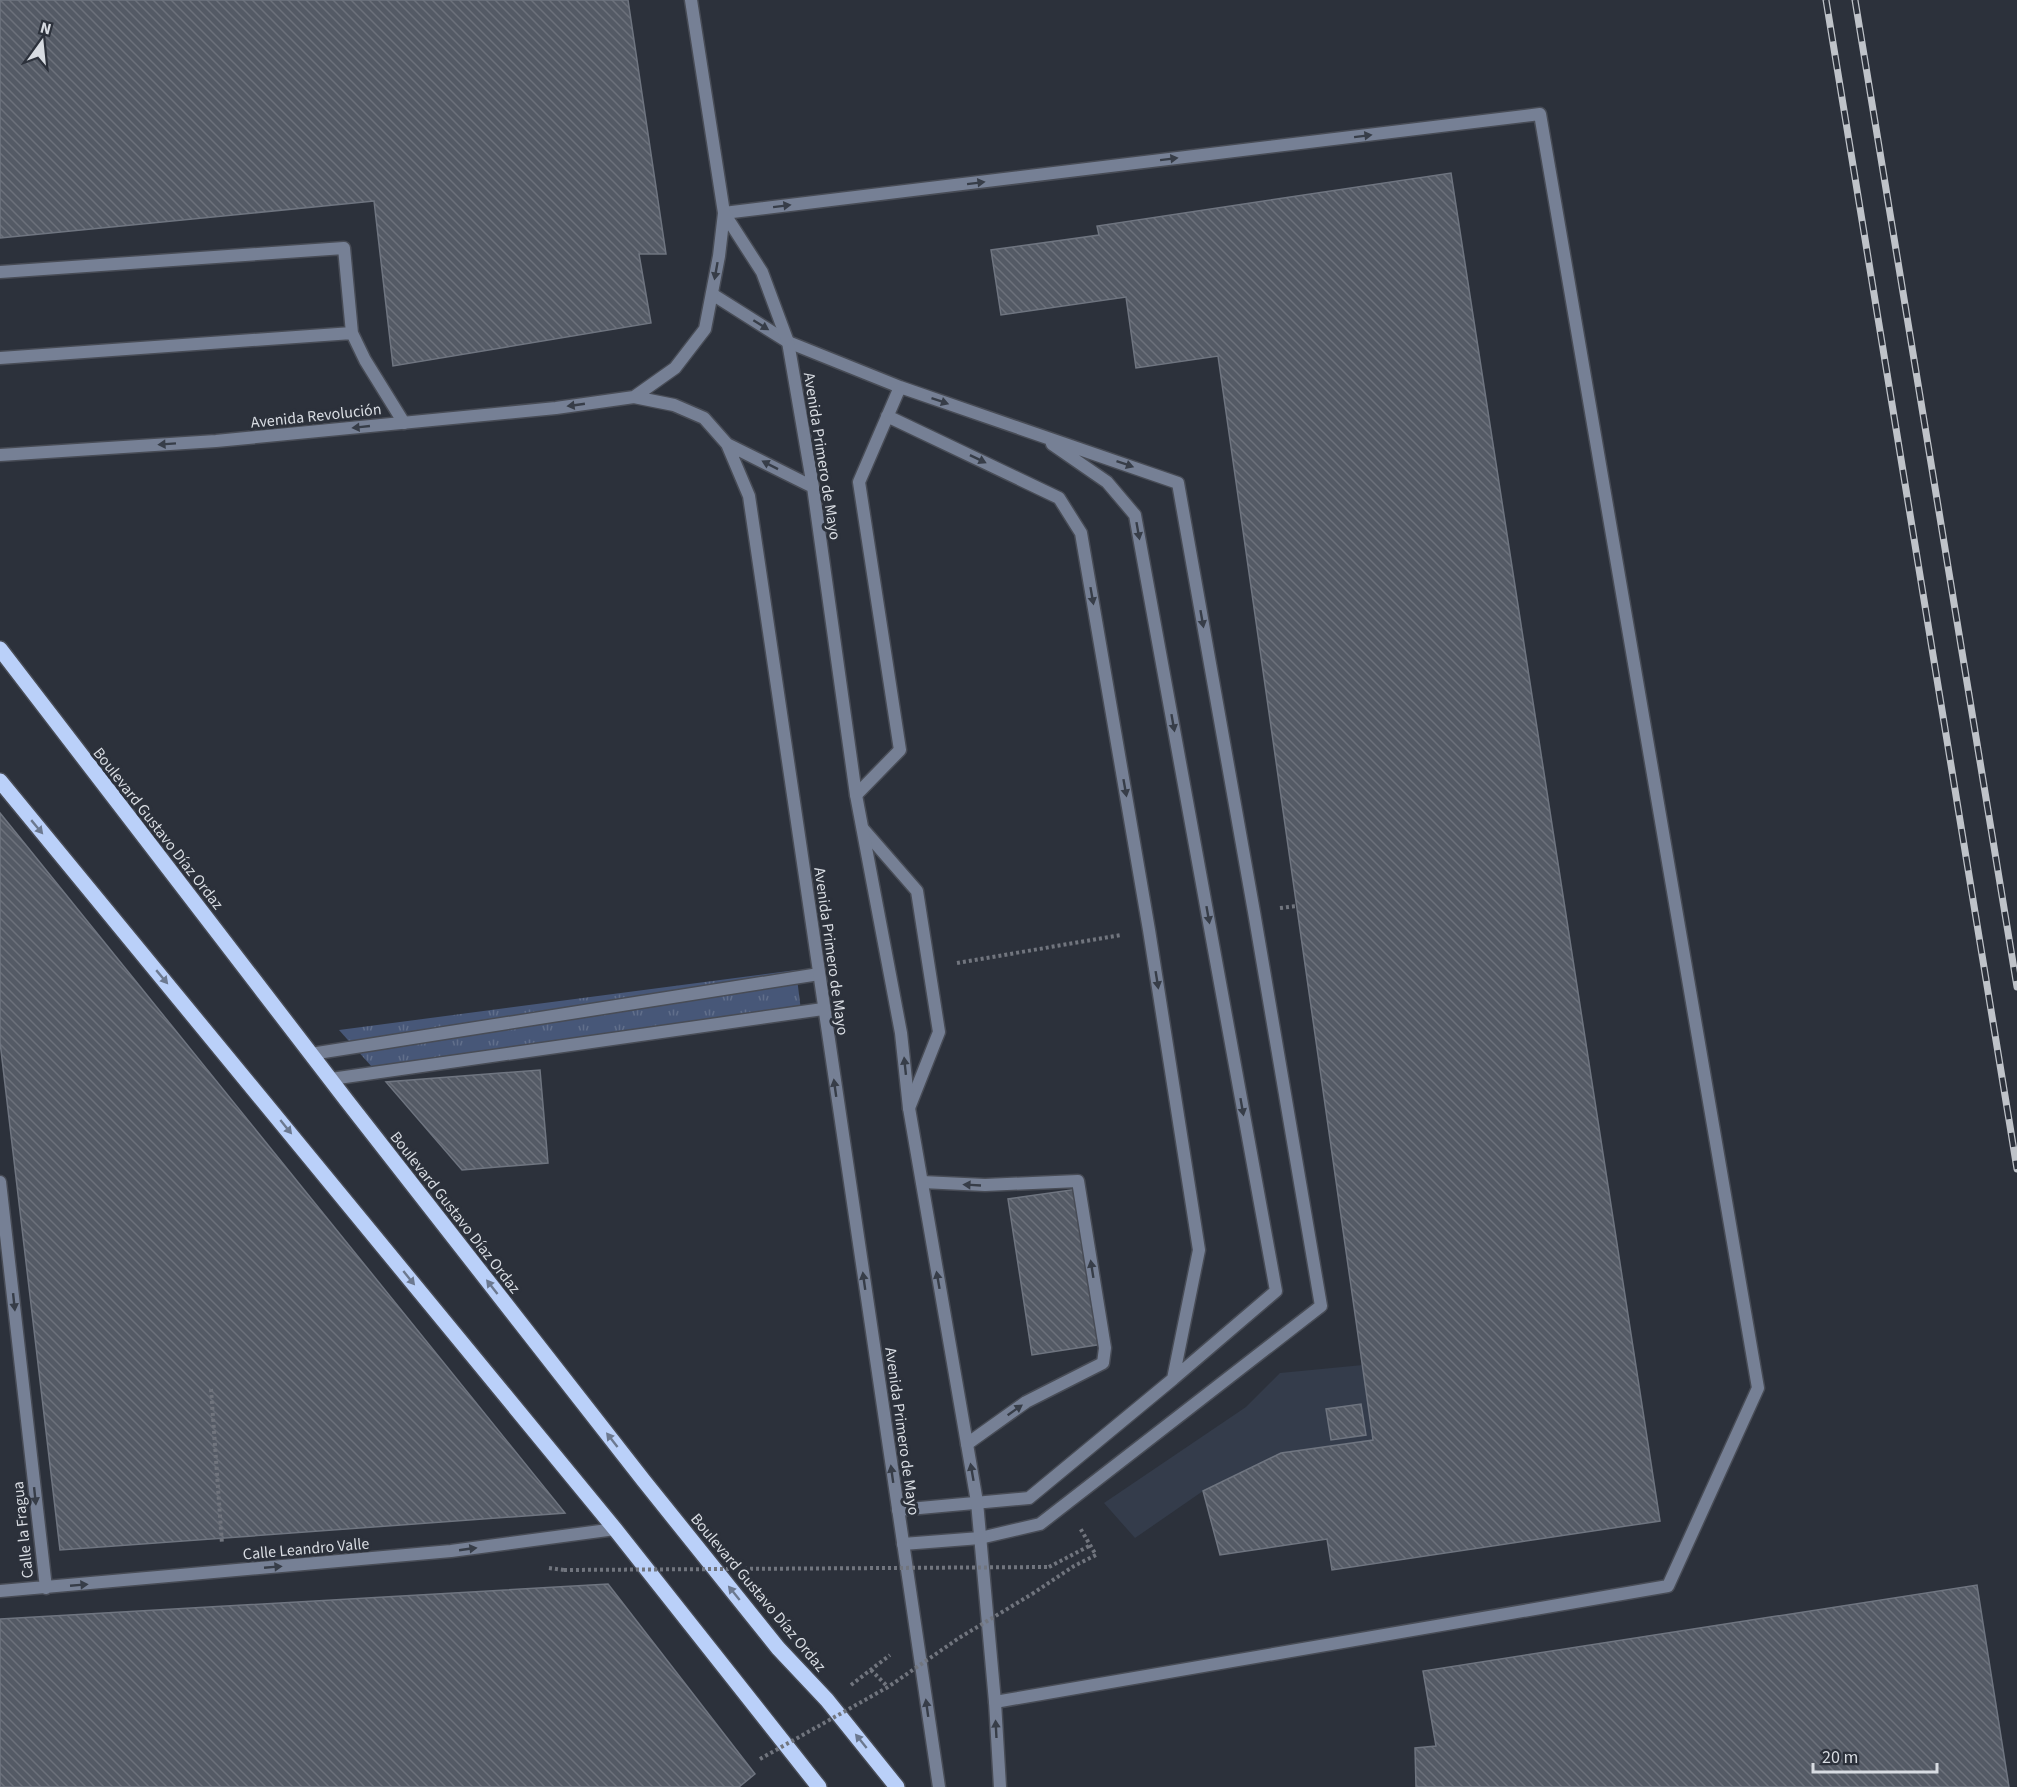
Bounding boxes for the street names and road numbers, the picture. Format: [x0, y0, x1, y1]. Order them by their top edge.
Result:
street label: Avenida Primero de Mayo [798, 371, 846, 542]
street label: Avenida Revolución [250, 398, 383, 434]
street label: Boulevard Gustavo Díaz Ordaz [88, 743, 229, 915]
street label: Avenida Primero de Mayo [808, 866, 854, 1037]
street label: Boulevard Gustavo Díaz Ordaz [385, 1127, 526, 1299]
street label: Avenida Primero de Mayo [879, 1346, 925, 1517]
street label: Calle la Fragua [7, 1480, 39, 1580]
street label: Boulevard Gustavo Díaz Ordaz [685, 1509, 831, 1677]
street label: Calle Leandro Valle [242, 1533, 370, 1565]

